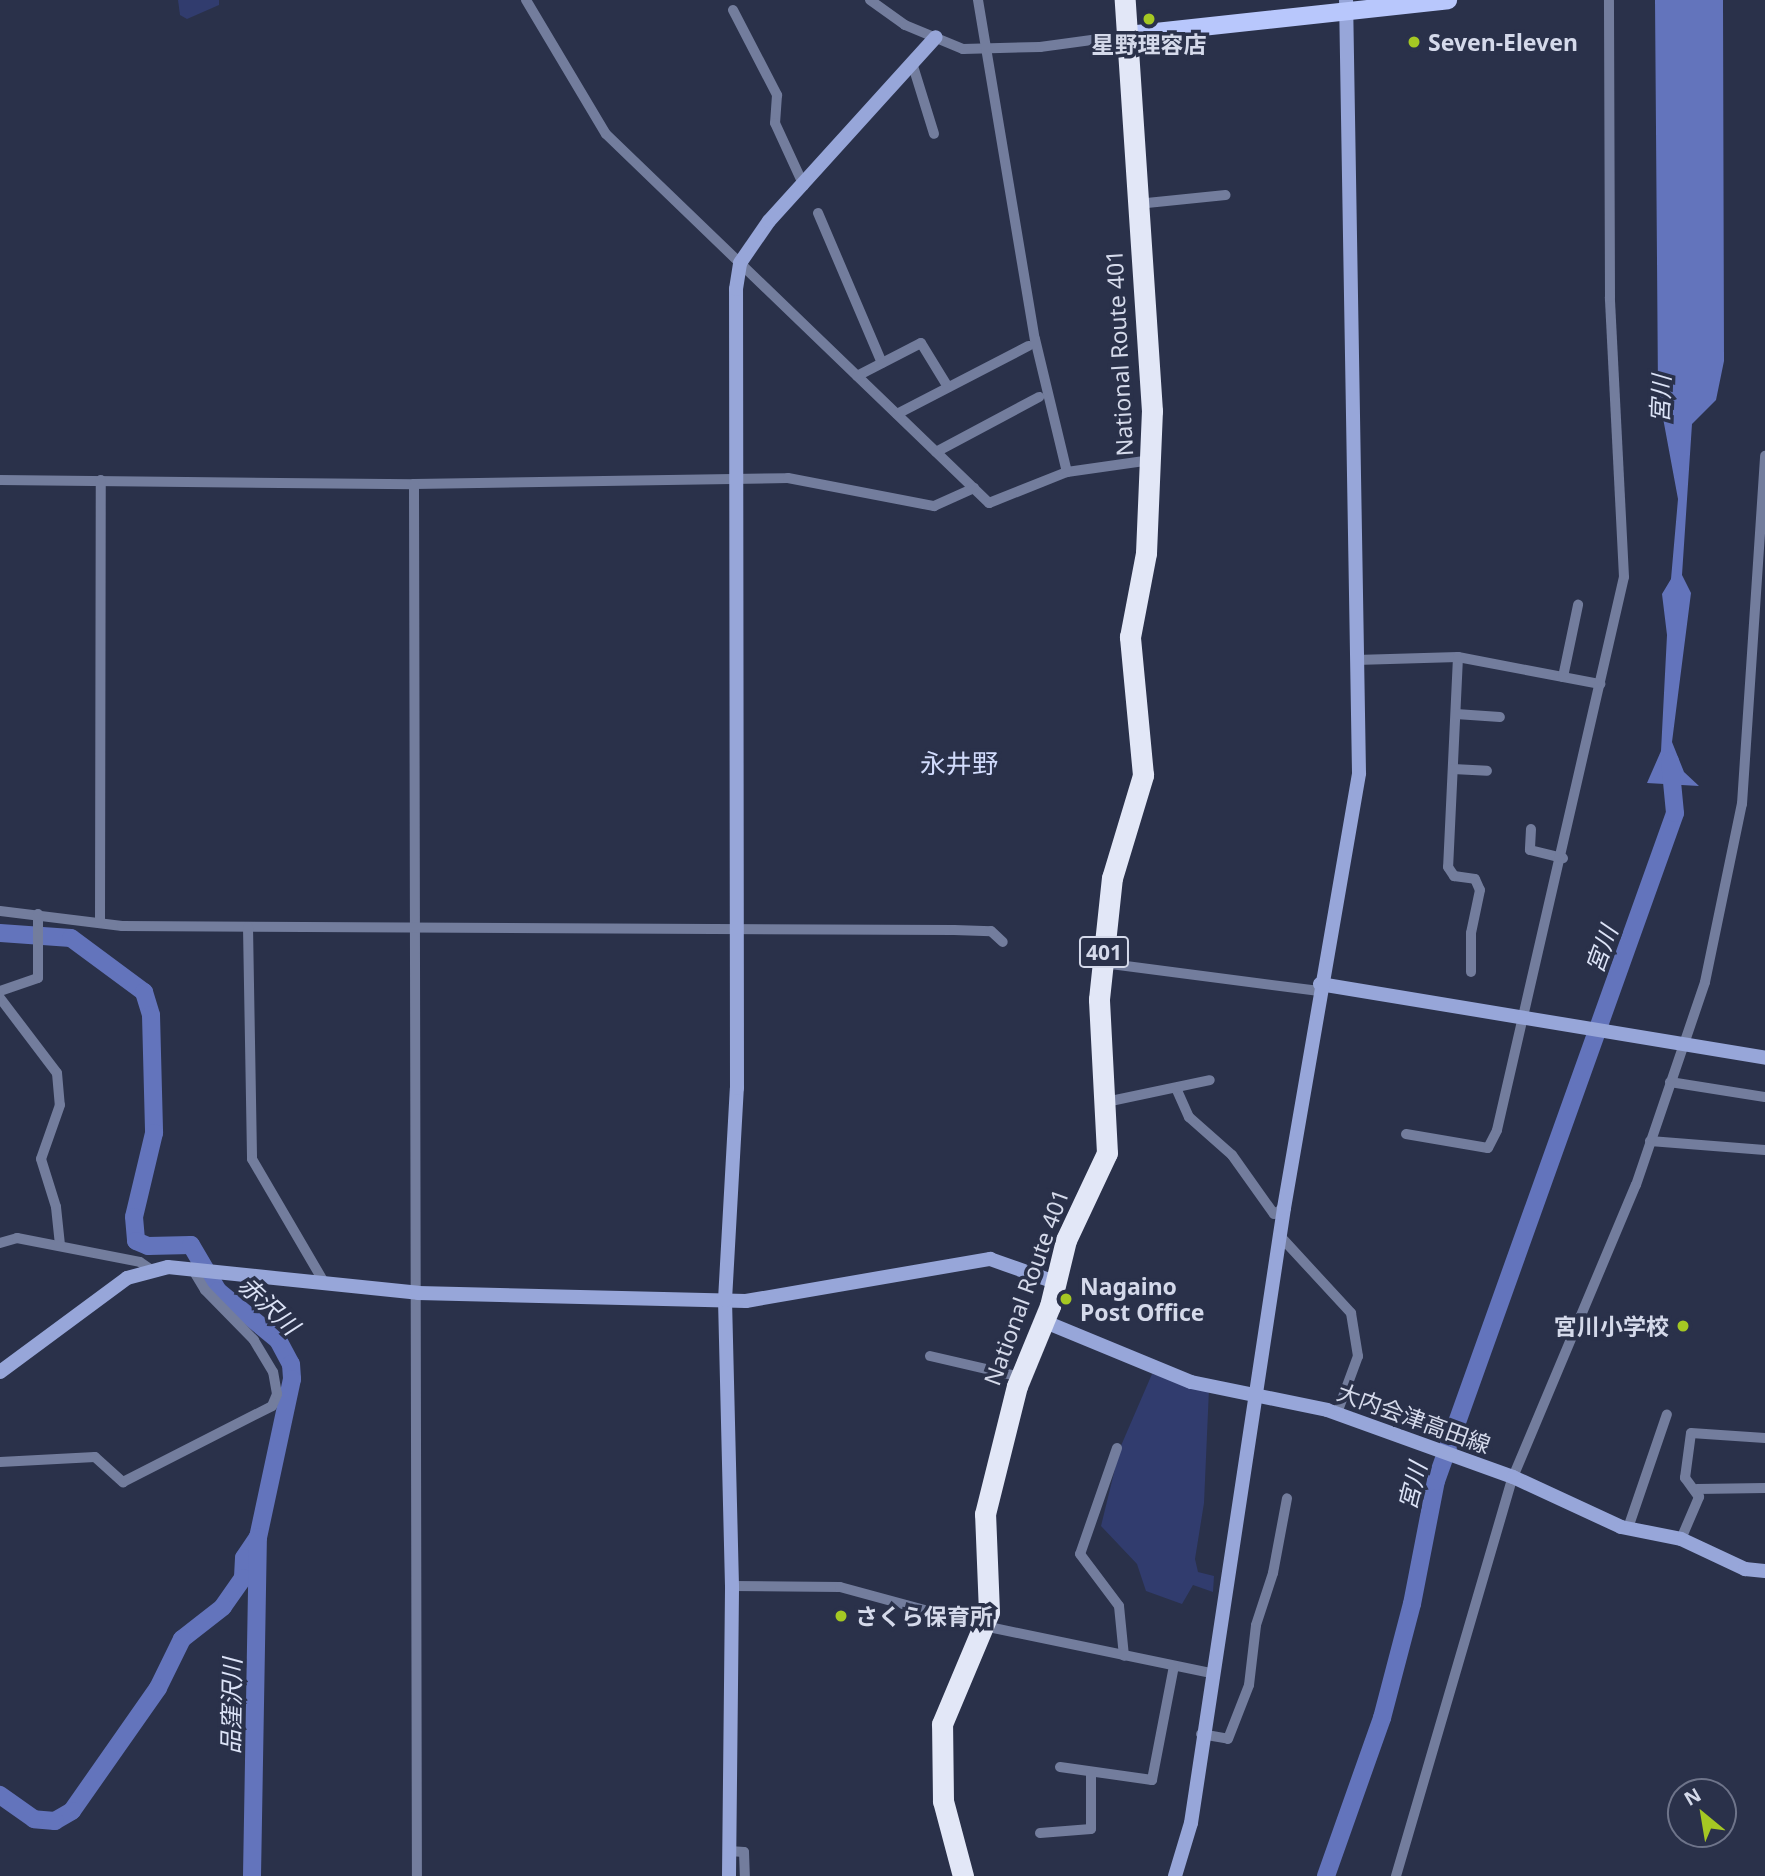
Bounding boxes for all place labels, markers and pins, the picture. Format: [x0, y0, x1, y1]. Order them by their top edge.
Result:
marker: 星野理容店 [1141, 11, 1157, 27]
place label: Seven-Eleven [1428, 28, 1578, 56]
place label: 星野理容店 [1092, 30, 1206, 58]
marker: Seven-Eleven [1406, 34, 1422, 50]
place label: Nagaino Post Office [1080, 1272, 1205, 1326]
marker: Nagaino Post Office [1058, 1291, 1074, 1307]
place label: 宮川小学校 [1554, 1312, 1669, 1340]
marker: 宮川小学校 [1675, 1318, 1691, 1334]
place label: さくら保育所 [855, 1602, 993, 1630]
marker: さくら保育所 [833, 1608, 849, 1624]

